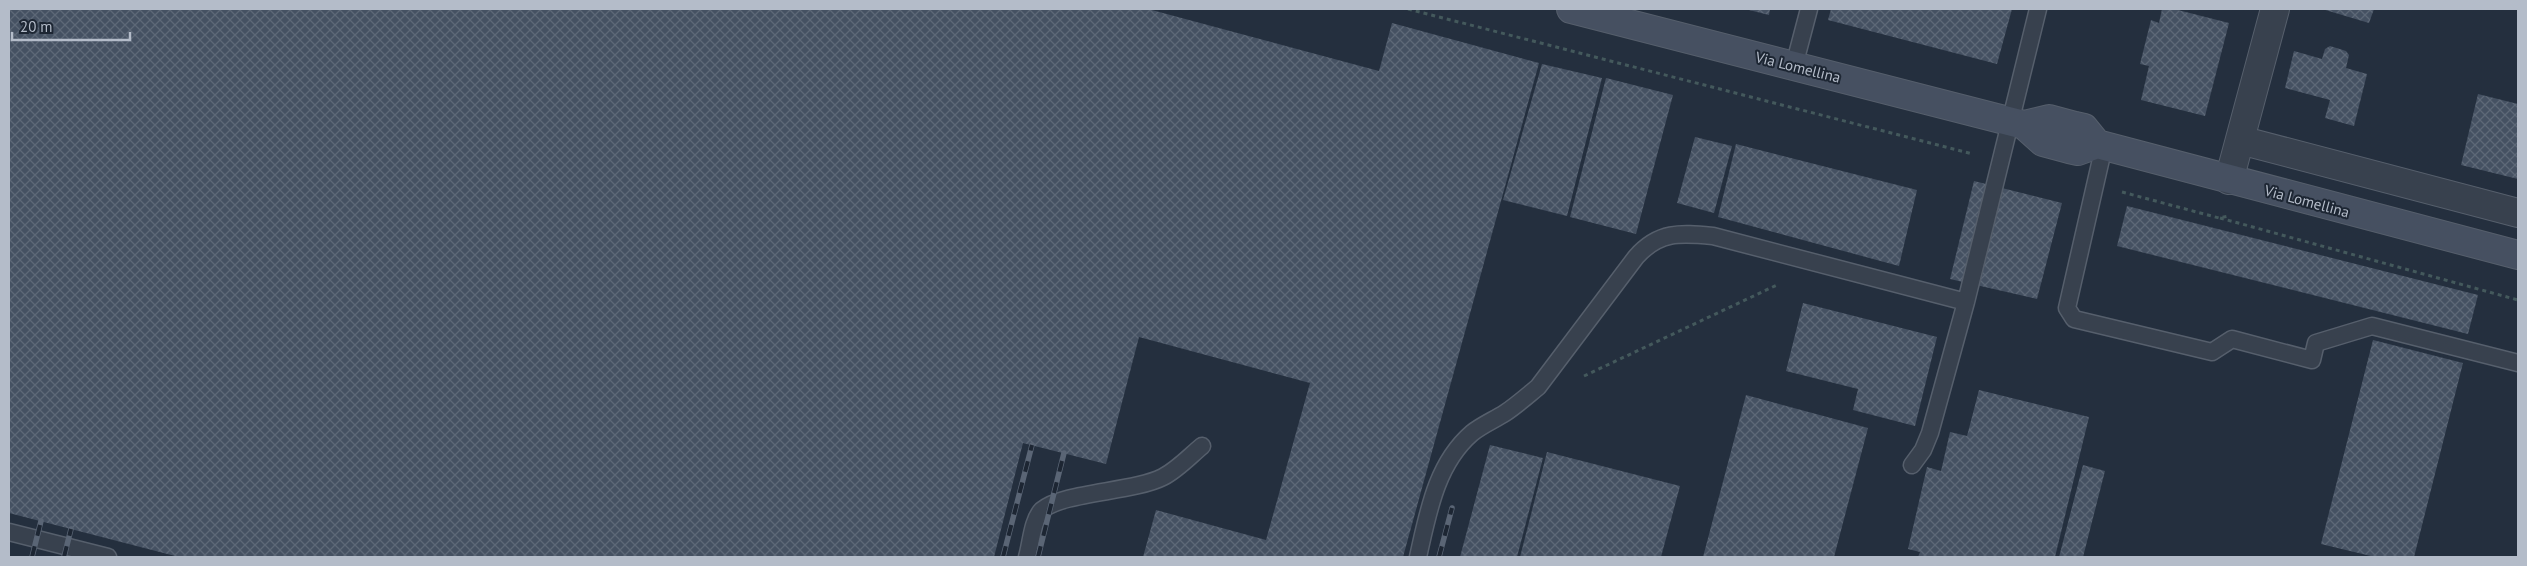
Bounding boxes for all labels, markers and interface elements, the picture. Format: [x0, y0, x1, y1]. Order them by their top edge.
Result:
scale bar [12, 10, 130, 42]
text: 20 m [20, 17, 53, 36]
street label: Via Lomellina [1752, 47, 1843, 87]
street label: Via Lomellina [2261, 180, 2352, 221]

